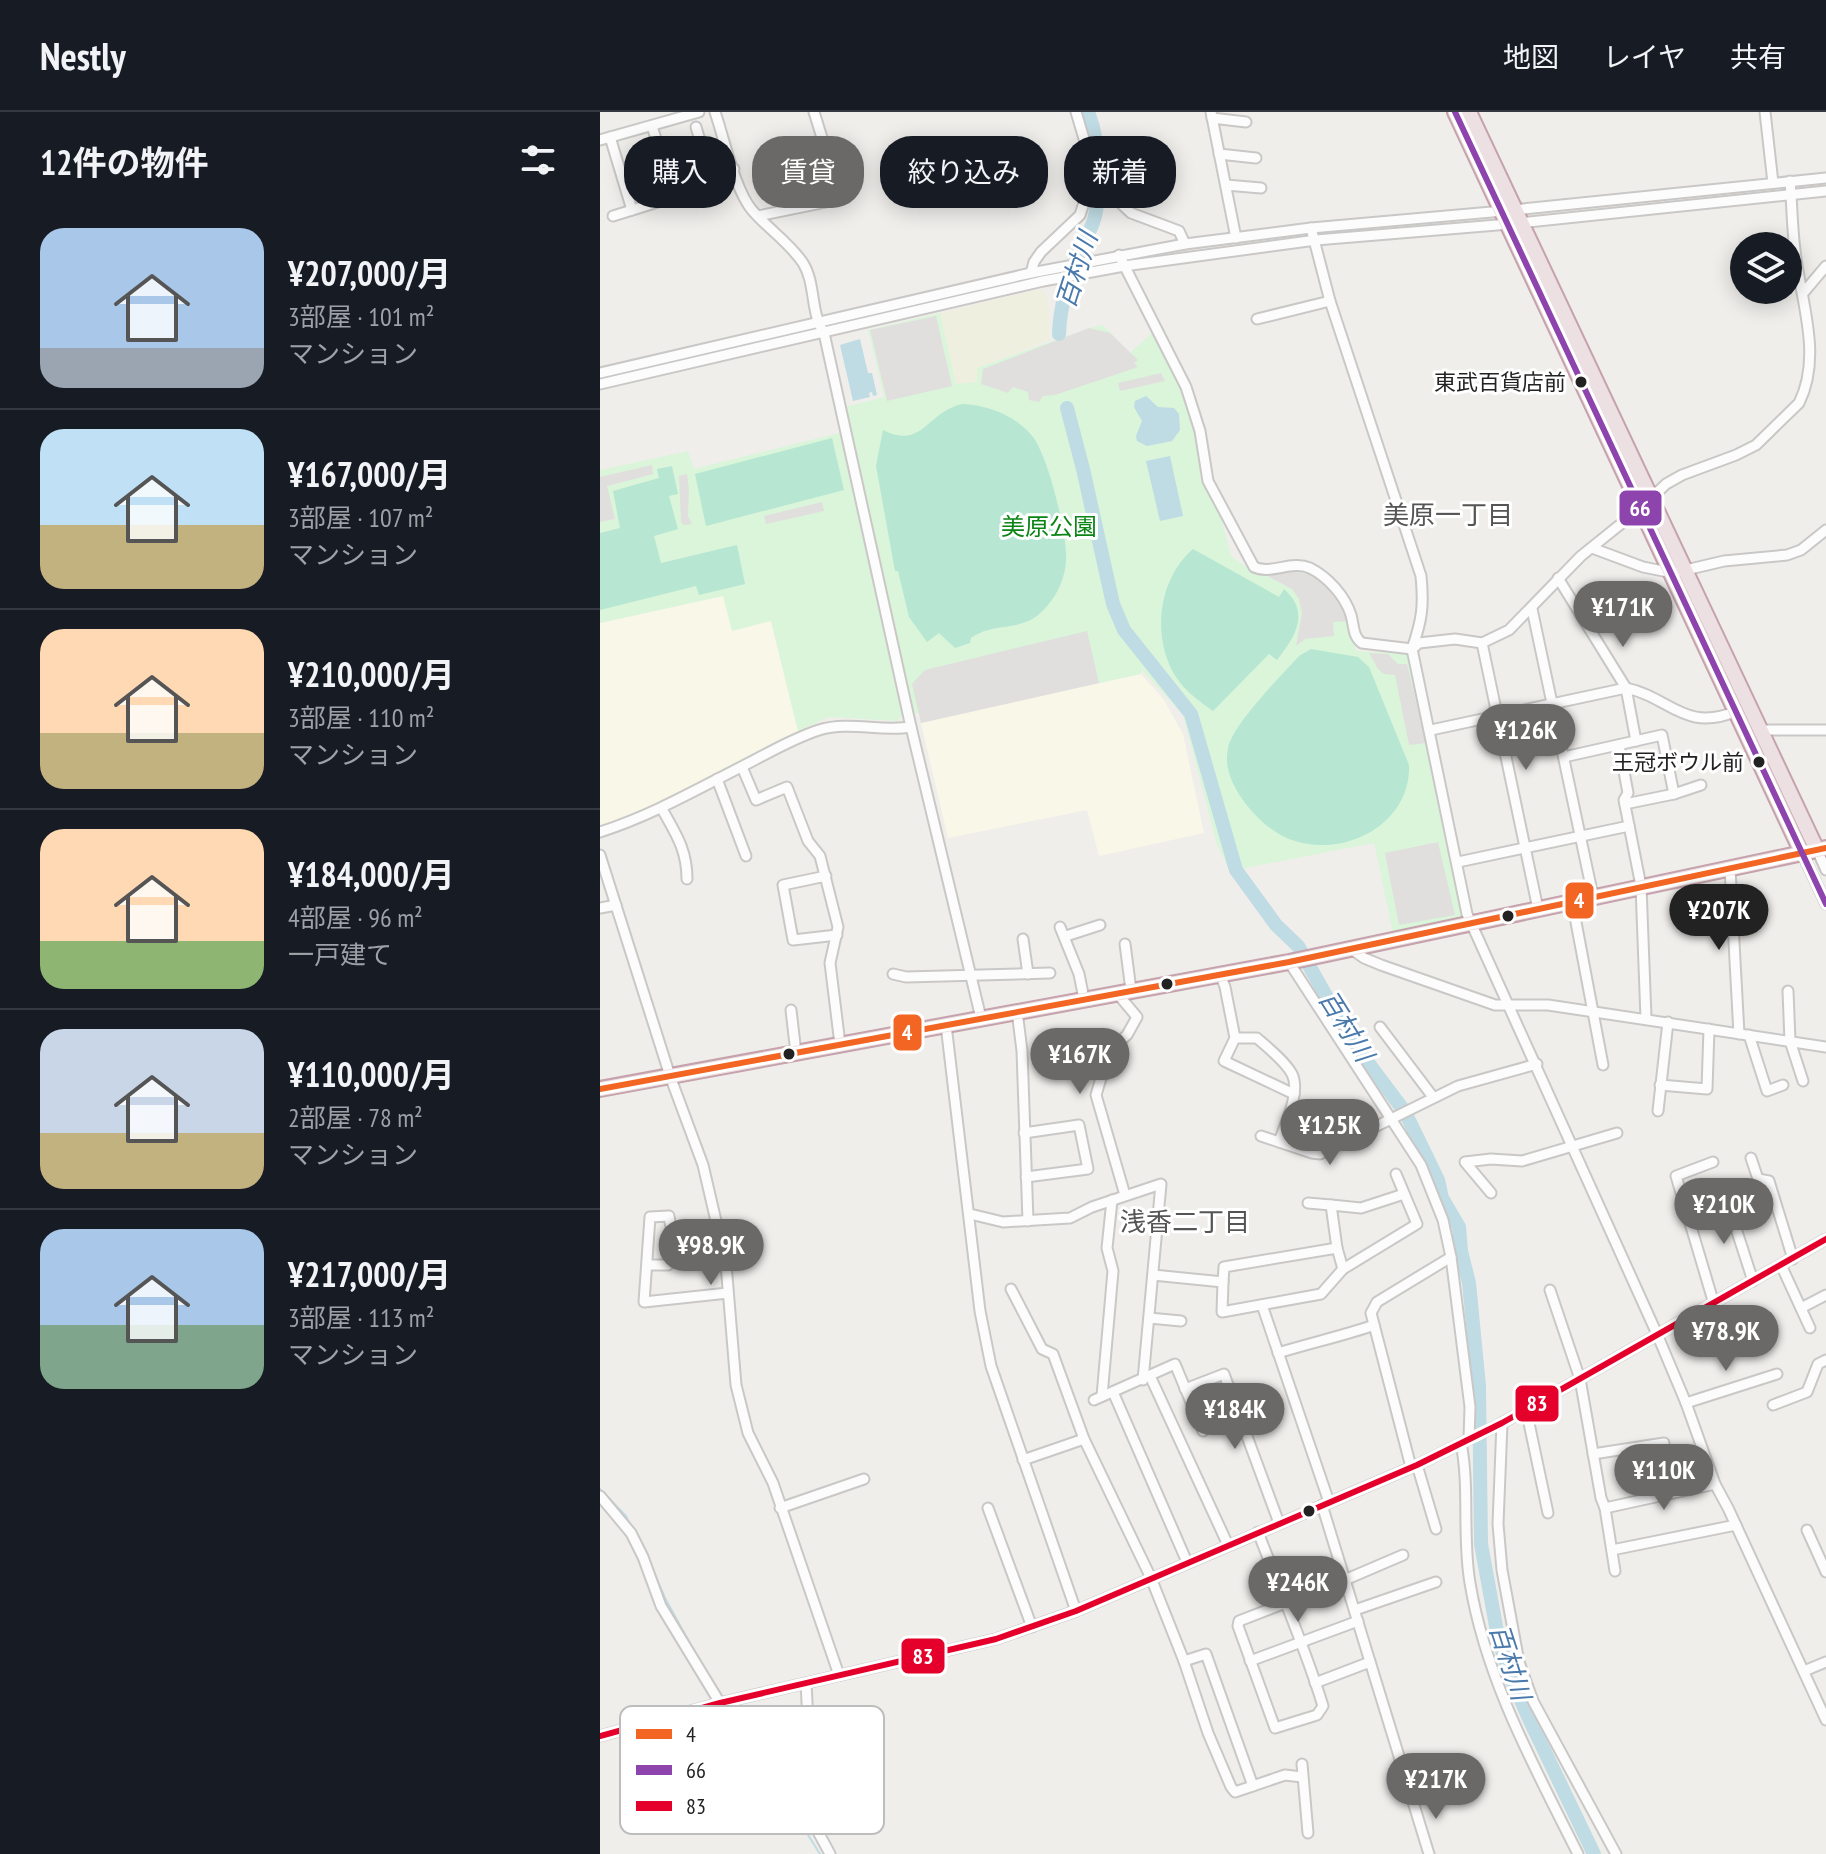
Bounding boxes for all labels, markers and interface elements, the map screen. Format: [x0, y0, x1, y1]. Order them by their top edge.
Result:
text: Nestly [40, 31, 126, 80]
text: 地図 [1503, 38, 1559, 75]
text: レイヤ [1603, 38, 1686, 75]
text: 共有 [1730, 38, 1786, 75]
chip: 購入 [624, 136, 736, 208]
chip: 賃貸 [752, 136, 864, 208]
chip: 絞り込み [880, 136, 1048, 208]
chip: 新着 [1064, 136, 1176, 208]
icon: filters [516, 138, 560, 182]
text: 12件の物件 [40, 140, 209, 184]
water label: 百村川 [1049, 225, 1105, 312]
map controls [1730, 232, 1802, 304]
button: layers [1730, 232, 1802, 304]
text: ¥207,000/月 [288, 251, 452, 295]
icon: home [104, 260, 200, 356]
text: 3部屋 · 101 m² [288, 300, 434, 333]
text: マンション [288, 337, 418, 370]
place label: 東武百貨店前 [1434, 368, 1566, 396]
marker: 東武百貨店前 [1573, 374, 1589, 390]
text: ¥167,000/月 [288, 452, 452, 496]
icon: home [104, 461, 200, 557]
line badge: 66 [1618, 489, 1663, 527]
text: 66 [1629, 494, 1651, 522]
district label: 美原一丁目 [1383, 498, 1513, 531]
text: 3部屋 · 107 m² [288, 501, 433, 534]
park label: 美原公園 [1001, 511, 1097, 542]
text: マンション [288, 538, 418, 571]
pin: ¥171K [1567, 581, 1679, 649]
text: ¥171K [1591, 590, 1655, 623]
text: ¥210,000/月 [288, 652, 455, 696]
icon: home [104, 661, 200, 757]
text: 3部屋 · 110 m² [288, 701, 434, 734]
pin: ¥126K [1470, 704, 1582, 772]
text: ¥126K [1494, 713, 1558, 746]
text: マンション [288, 738, 418, 771]
place label: 王冠ボウル前 [1612, 748, 1744, 776]
marker: 王冠ボウル前 [1751, 754, 1767, 770]
text: ¥184,000/月 [288, 852, 455, 896]
icon: home [104, 861, 200, 957]
line badge: 4 [1564, 881, 1595, 920]
pin: ¥207K [1663, 884, 1775, 952]
text: 4 [1574, 886, 1585, 914]
text: ¥207K [1687, 893, 1751, 926]
text: 4部屋 · 96 m² [288, 901, 423, 934]
unlabelled marker [1500, 908, 1516, 924]
text: 一戸建て [288, 938, 392, 971]
unlabelled marker [1159, 976, 1175, 992]
water label: 百村川 [1312, 984, 1383, 1070]
line badge: 4 [892, 1013, 923, 1052]
text: 4 [902, 1018, 913, 1046]
pin: ¥167K [1024, 1028, 1136, 1096]
text: ¥167K [1048, 1037, 1112, 1070]
unlabelled marker [781, 1046, 797, 1062]
text: ¥110,000/月 [288, 1052, 455, 1096]
icon: home [104, 1061, 200, 1157]
pin: ¥125K [1274, 1099, 1386, 1167]
text: 2部屋 · 78 m² [288, 1101, 423, 1134]
text: ¥125K [1298, 1108, 1362, 1141]
text: マンション [288, 1138, 418, 1171]
pin: ¥210K [1668, 1178, 1780, 1246]
text: ¥210K [1692, 1187, 1756, 1220]
district label: 浅香二丁目 [1120, 1205, 1250, 1238]
pin: ¥98.9K [646, 1219, 776, 1287]
text: ¥98.9K [677, 1228, 745, 1261]
text: ¥217,000/月 [288, 1252, 452, 1296]
icon: home [104, 1261, 200, 1357]
text: 3部屋 · 113 m² [288, 1301, 434, 1334]
pin: ¥78.9K [1661, 1305, 1791, 1373]
text: ¥78.9K [1692, 1314, 1760, 1347]
text: マンション [288, 1338, 418, 1371]
pin: ¥184K [1179, 1383, 1291, 1451]
line badge: 83 [1514, 1384, 1560, 1423]
text: 83 [1526, 1389, 1548, 1417]
text: ¥184K [1203, 1392, 1267, 1425]
pin: ¥110K [1608, 1444, 1720, 1512]
text: ¥110K [1632, 1453, 1696, 1486]
unlabelled marker [1301, 1503, 1317, 1519]
pin: ¥246K [1242, 1556, 1354, 1624]
text: ¥246K [1266, 1565, 1330, 1598]
water label: 百村川 [1483, 1620, 1539, 1707]
line badge: 83 [900, 1637, 946, 1675]
text: 83 [912, 1642, 934, 1670]
legend [620, 1706, 884, 1834]
text: 4 [686, 1720, 696, 1748]
pin: ¥217K [1380, 1753, 1492, 1821]
text: 66 [686, 1756, 706, 1784]
text: ¥217K [1404, 1762, 1468, 1795]
text: 83 [686, 1792, 706, 1820]

